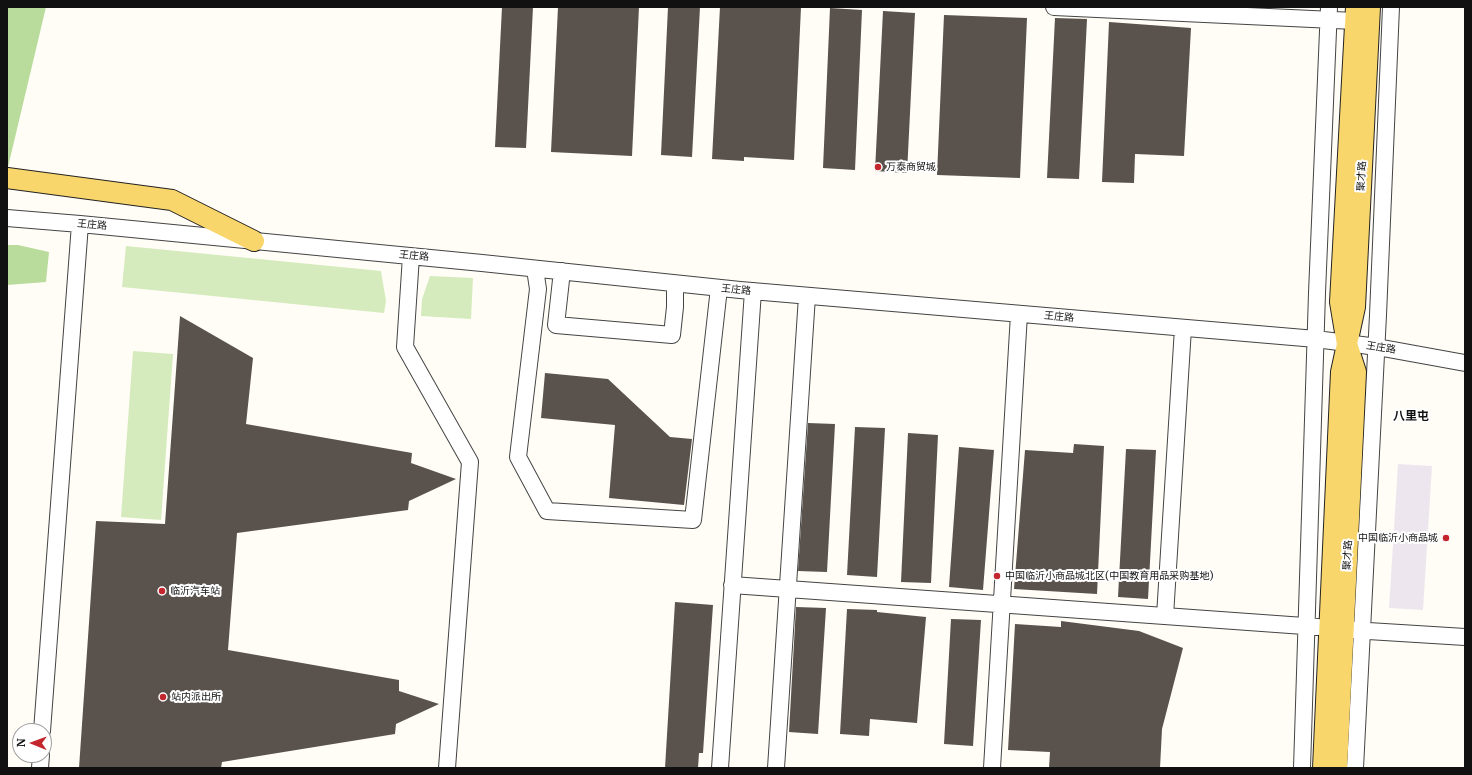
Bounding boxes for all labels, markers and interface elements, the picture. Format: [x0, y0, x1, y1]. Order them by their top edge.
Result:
place label: 万泰商贸城 [886, 161, 936, 173]
street label: 聚才路 [1355, 161, 1369, 191]
marker: 万泰商贸城 [873, 162, 883, 172]
street label: 王庄路 [77, 218, 107, 232]
street label: 王庄路 [399, 249, 429, 263]
street label: 王庄路 [720, 282, 752, 298]
street label: 王庄路 [1044, 310, 1074, 324]
street label: 王庄路 [1365, 340, 1397, 356]
district label: 八里屯 [1393, 410, 1429, 424]
place label: 中国临沂小商品城 [1358, 532, 1438, 544]
marker: 中国临沂小商品城 [1441, 533, 1451, 543]
street label: 聚才路 [1341, 540, 1355, 570]
place label: 中国临沂小商品城北区(中国教育用品采购基地) [1005, 570, 1214, 582]
marker: 中国临沂小商品城北区(中国教育用品采购基地) [992, 571, 1002, 581]
place label: 临沂汽车站 [170, 585, 220, 597]
marker: 临沂汽车站 [157, 586, 167, 596]
place label: 站内派出所 [171, 691, 221, 703]
marker: 站内派出所 [158, 692, 168, 702]
north arrow [12, 723, 52, 763]
text: N [14, 738, 28, 747]

